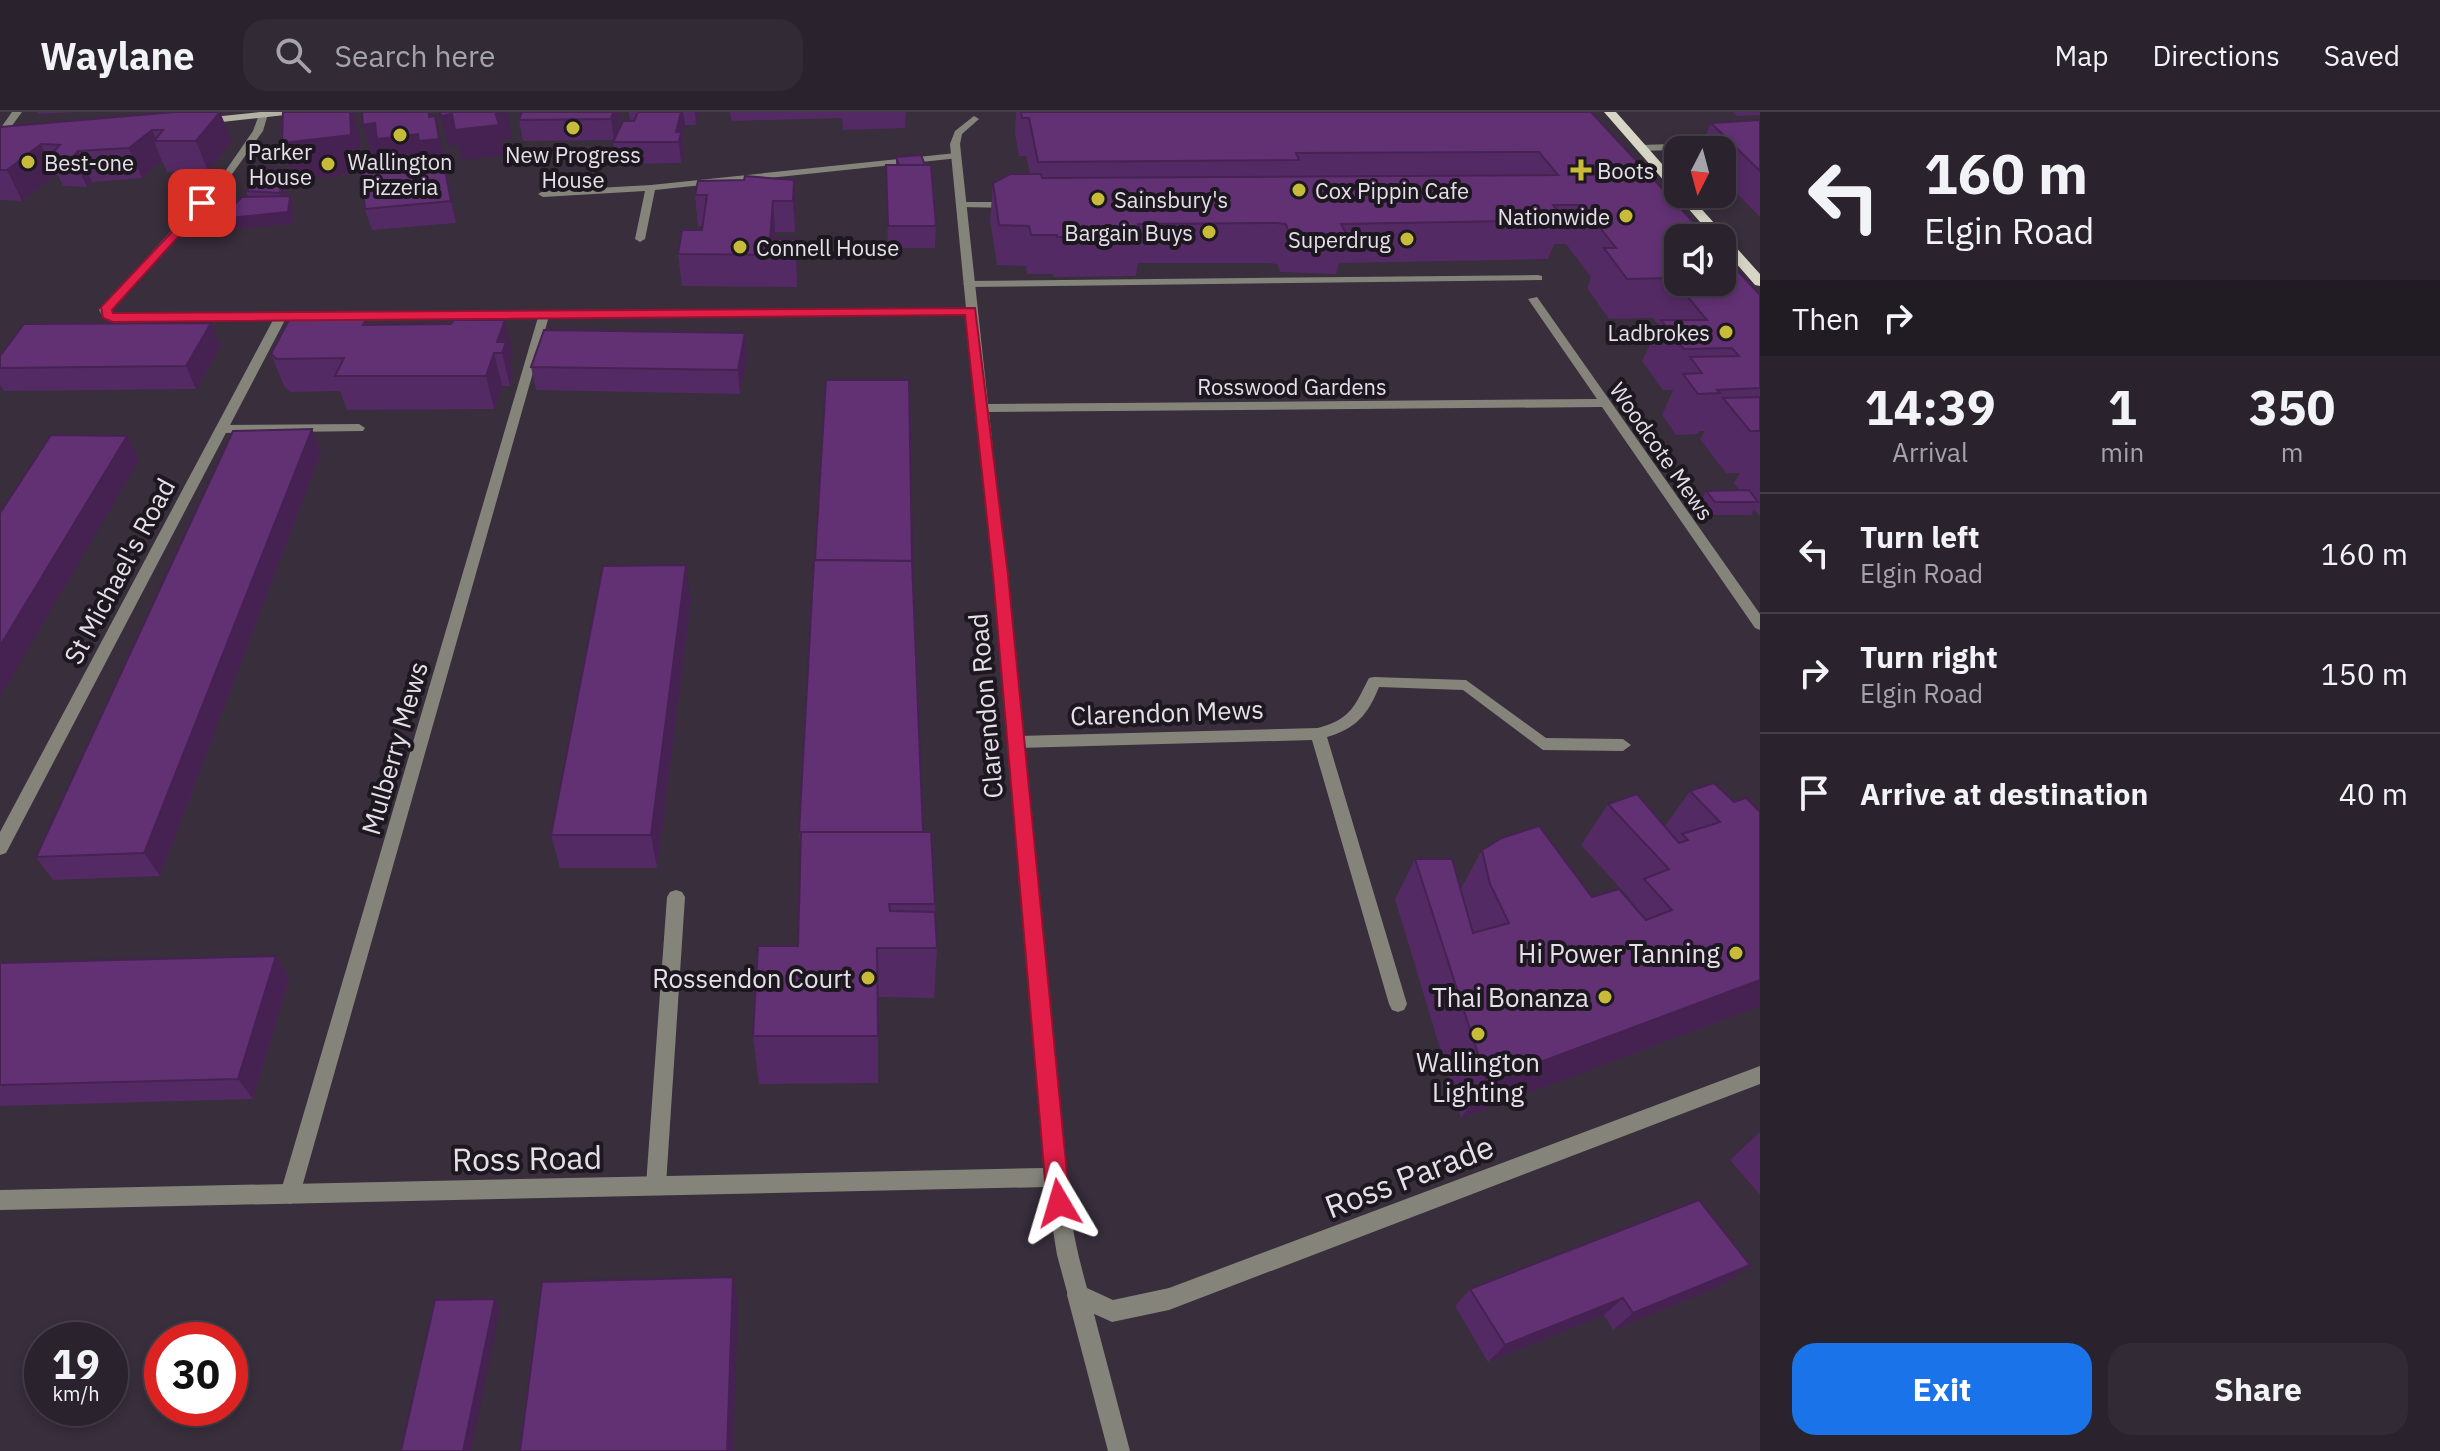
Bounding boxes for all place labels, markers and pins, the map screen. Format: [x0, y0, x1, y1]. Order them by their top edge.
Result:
marker: New Progress House [564, 119, 582, 137]
marker: Wallington Pizzeria [391, 126, 409, 144]
place label: Parker House [248, 137, 312, 191]
place label: New Progress House [505, 140, 641, 194]
place label: Wallington Pizzeria [347, 147, 453, 201]
place label: Best-one [44, 148, 134, 177]
marker: Best-one [19, 153, 37, 171]
marker: Parker House [319, 155, 337, 173]
place label: Boots [1597, 156, 1654, 185]
marker: Boots [1572, 161, 1590, 179]
pin [168, 169, 236, 237]
place label: Cox Pippin Cafe [1315, 176, 1469, 205]
marker: Cox Pippin Cafe [1290, 181, 1308, 199]
place label: Sainsbury's [1114, 185, 1228, 214]
marker: Sainsbury's [1089, 190, 1107, 208]
place label: Nationwide [1498, 202, 1610, 231]
marker: Nationwide [1617, 207, 1635, 225]
place label: Bargain Buys [1064, 218, 1193, 247]
marker: Bargain Buys [1200, 223, 1218, 241]
place label: Superdrug [1288, 225, 1391, 254]
marker: Superdrug [1398, 230, 1416, 248]
place label: Connell House [756, 233, 899, 262]
marker: Connell House [731, 238, 749, 256]
place label: Ladbrokes [1607, 318, 1710, 347]
marker: Ladbrokes [1717, 323, 1735, 341]
place label: Hi Power Tanning [1518, 936, 1720, 970]
marker: Hi Power Tanning [1727, 944, 1745, 962]
place label: Rossendon Court [652, 961, 852, 995]
marker: Rossendon Court [859, 969, 877, 987]
place label: Thai Bonanza [1432, 980, 1589, 1014]
marker: Thai Bonanza [1596, 988, 1614, 1006]
marker: Wallington Lighting [1469, 1025, 1487, 1043]
place label: Wallington Lighting [1416, 1045, 1540, 1109]

